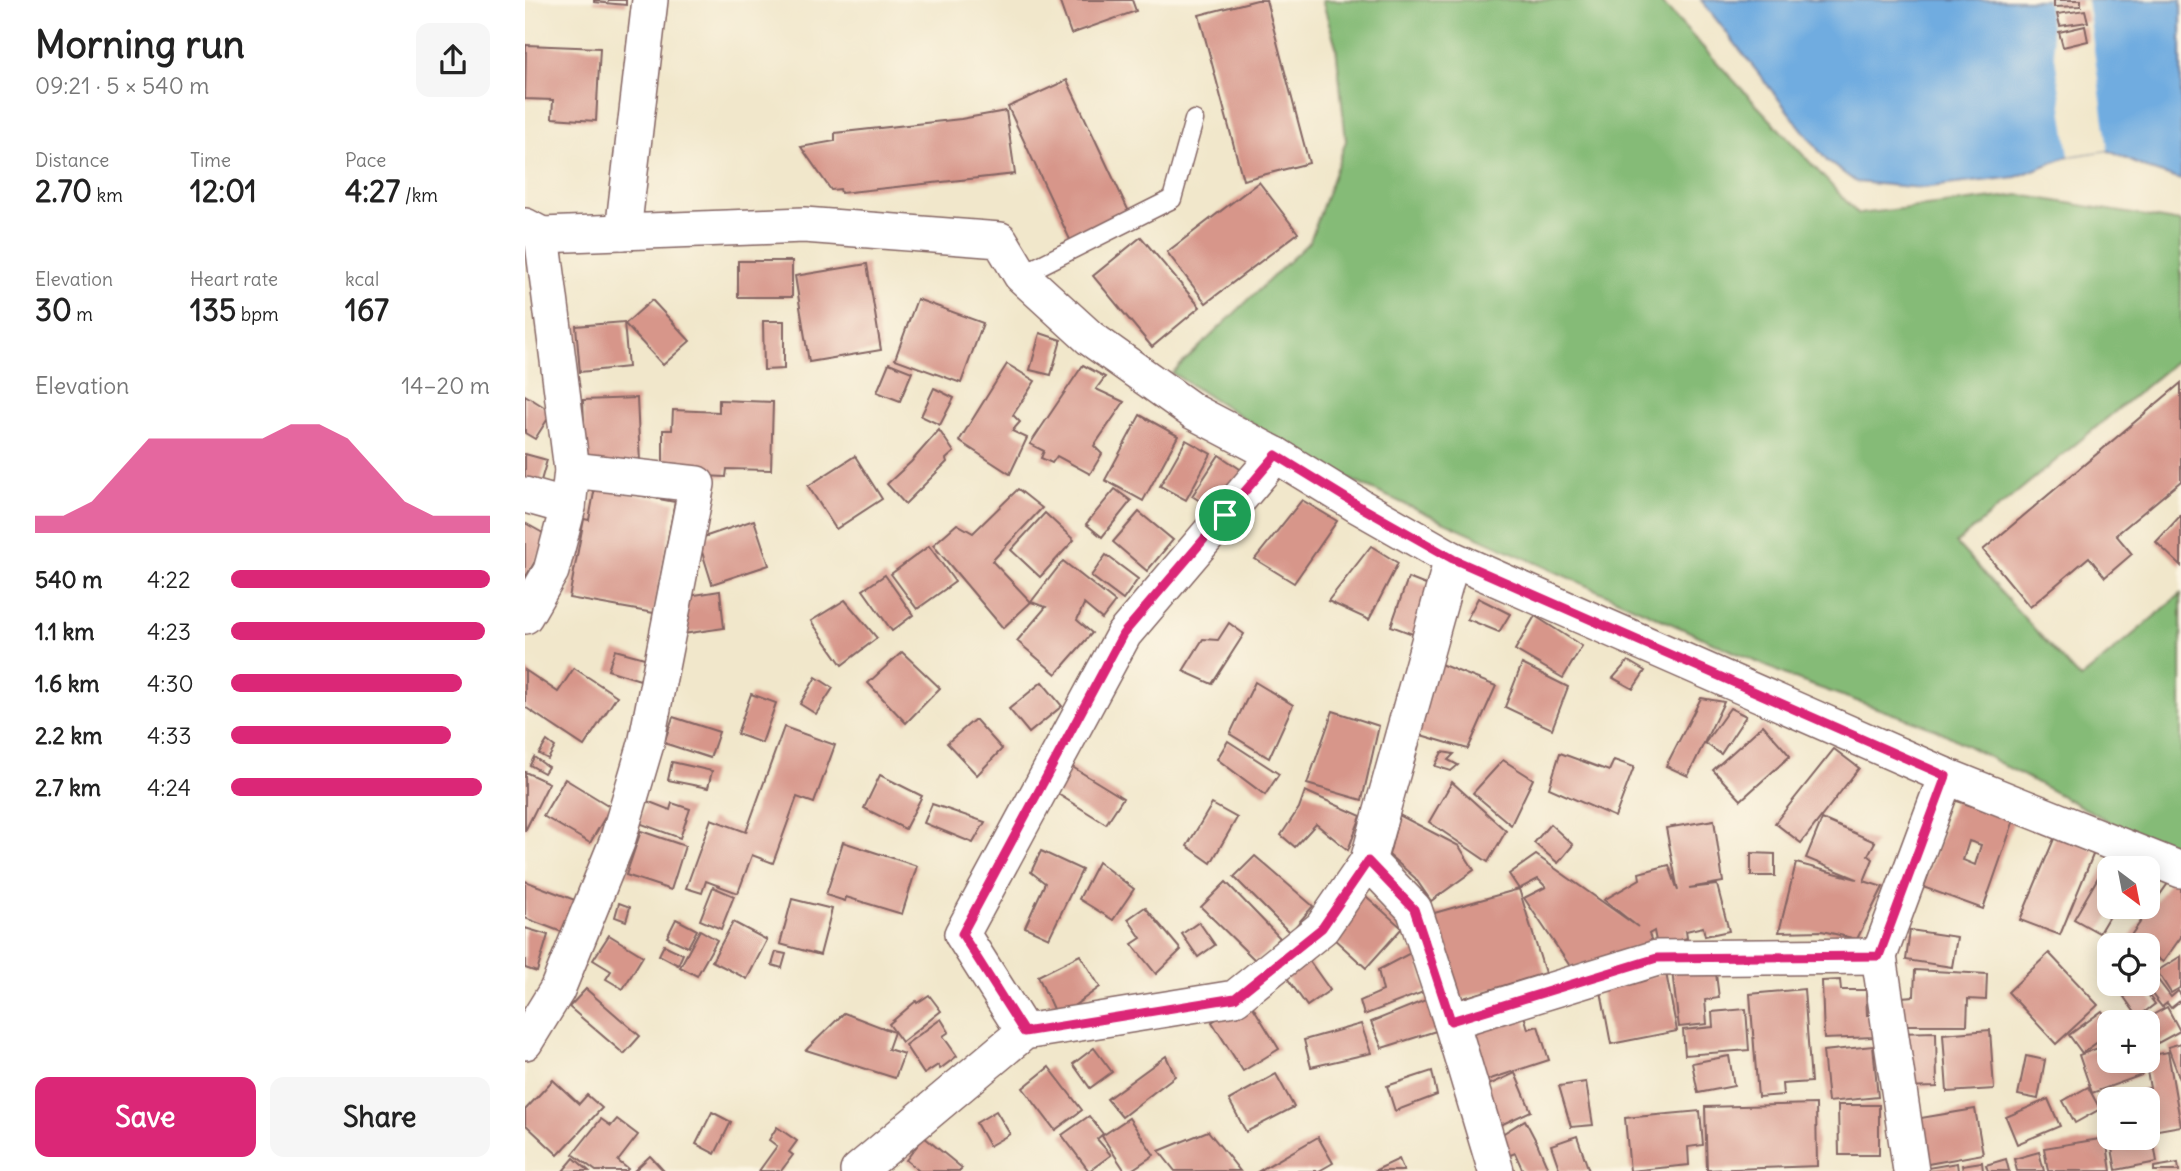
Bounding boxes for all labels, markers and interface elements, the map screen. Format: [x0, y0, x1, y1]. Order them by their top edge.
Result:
text: Morning run [35, 21, 245, 68]
button: share [416, 23, 490, 97]
text: 09:21 · 5 × 540 m [35, 71, 209, 100]
text: Distance [35, 148, 109, 172]
text: Time [190, 148, 231, 172]
text: Pace [345, 148, 386, 172]
text: 2.70 [35, 172, 92, 210]
text: 12:01 [190, 172, 257, 210]
text: 4:27 [345, 172, 400, 210]
text: km [92, 183, 123, 207]
text: /km [400, 183, 438, 207]
text: Elevation [35, 267, 113, 291]
text: Heart rate [190, 267, 278, 291]
text: kcal [345, 267, 379, 291]
text: 30 [35, 291, 72, 329]
text: 135 [190, 291, 236, 329]
text: 167 [345, 291, 389, 329]
text: m [72, 302, 93, 326]
text: bpm [236, 302, 279, 326]
text: Elevation [35, 371, 129, 400]
text: 14–20 m [401, 371, 490, 400]
pin [1195, 485, 1255, 545]
icon: arrive [1206, 496, 1244, 534]
text: 540 m [35, 565, 102, 594]
text: 4:22 [147, 565, 191, 594]
text: 1.1 km [35, 617, 94, 646]
text: 4:23 [147, 617, 191, 646]
text: 1.6 km [35, 669, 100, 698]
text: 4:30 [147, 669, 194, 698]
text: 2.2 km [35, 721, 102, 750]
text: 4:33 [147, 721, 192, 750]
text: 2.7 km [35, 773, 101, 802]
text: 4:24 [147, 773, 191, 802]
north arrow [2097, 856, 2159, 919]
map controls [2097, 856, 2160, 1150]
button: locate [2097, 933, 2160, 996]
button: + [2097, 1010, 2160, 1073]
button: Save [35, 1077, 256, 1157]
button: Share [270, 1077, 490, 1157]
button: − [2097, 1087, 2160, 1150]

